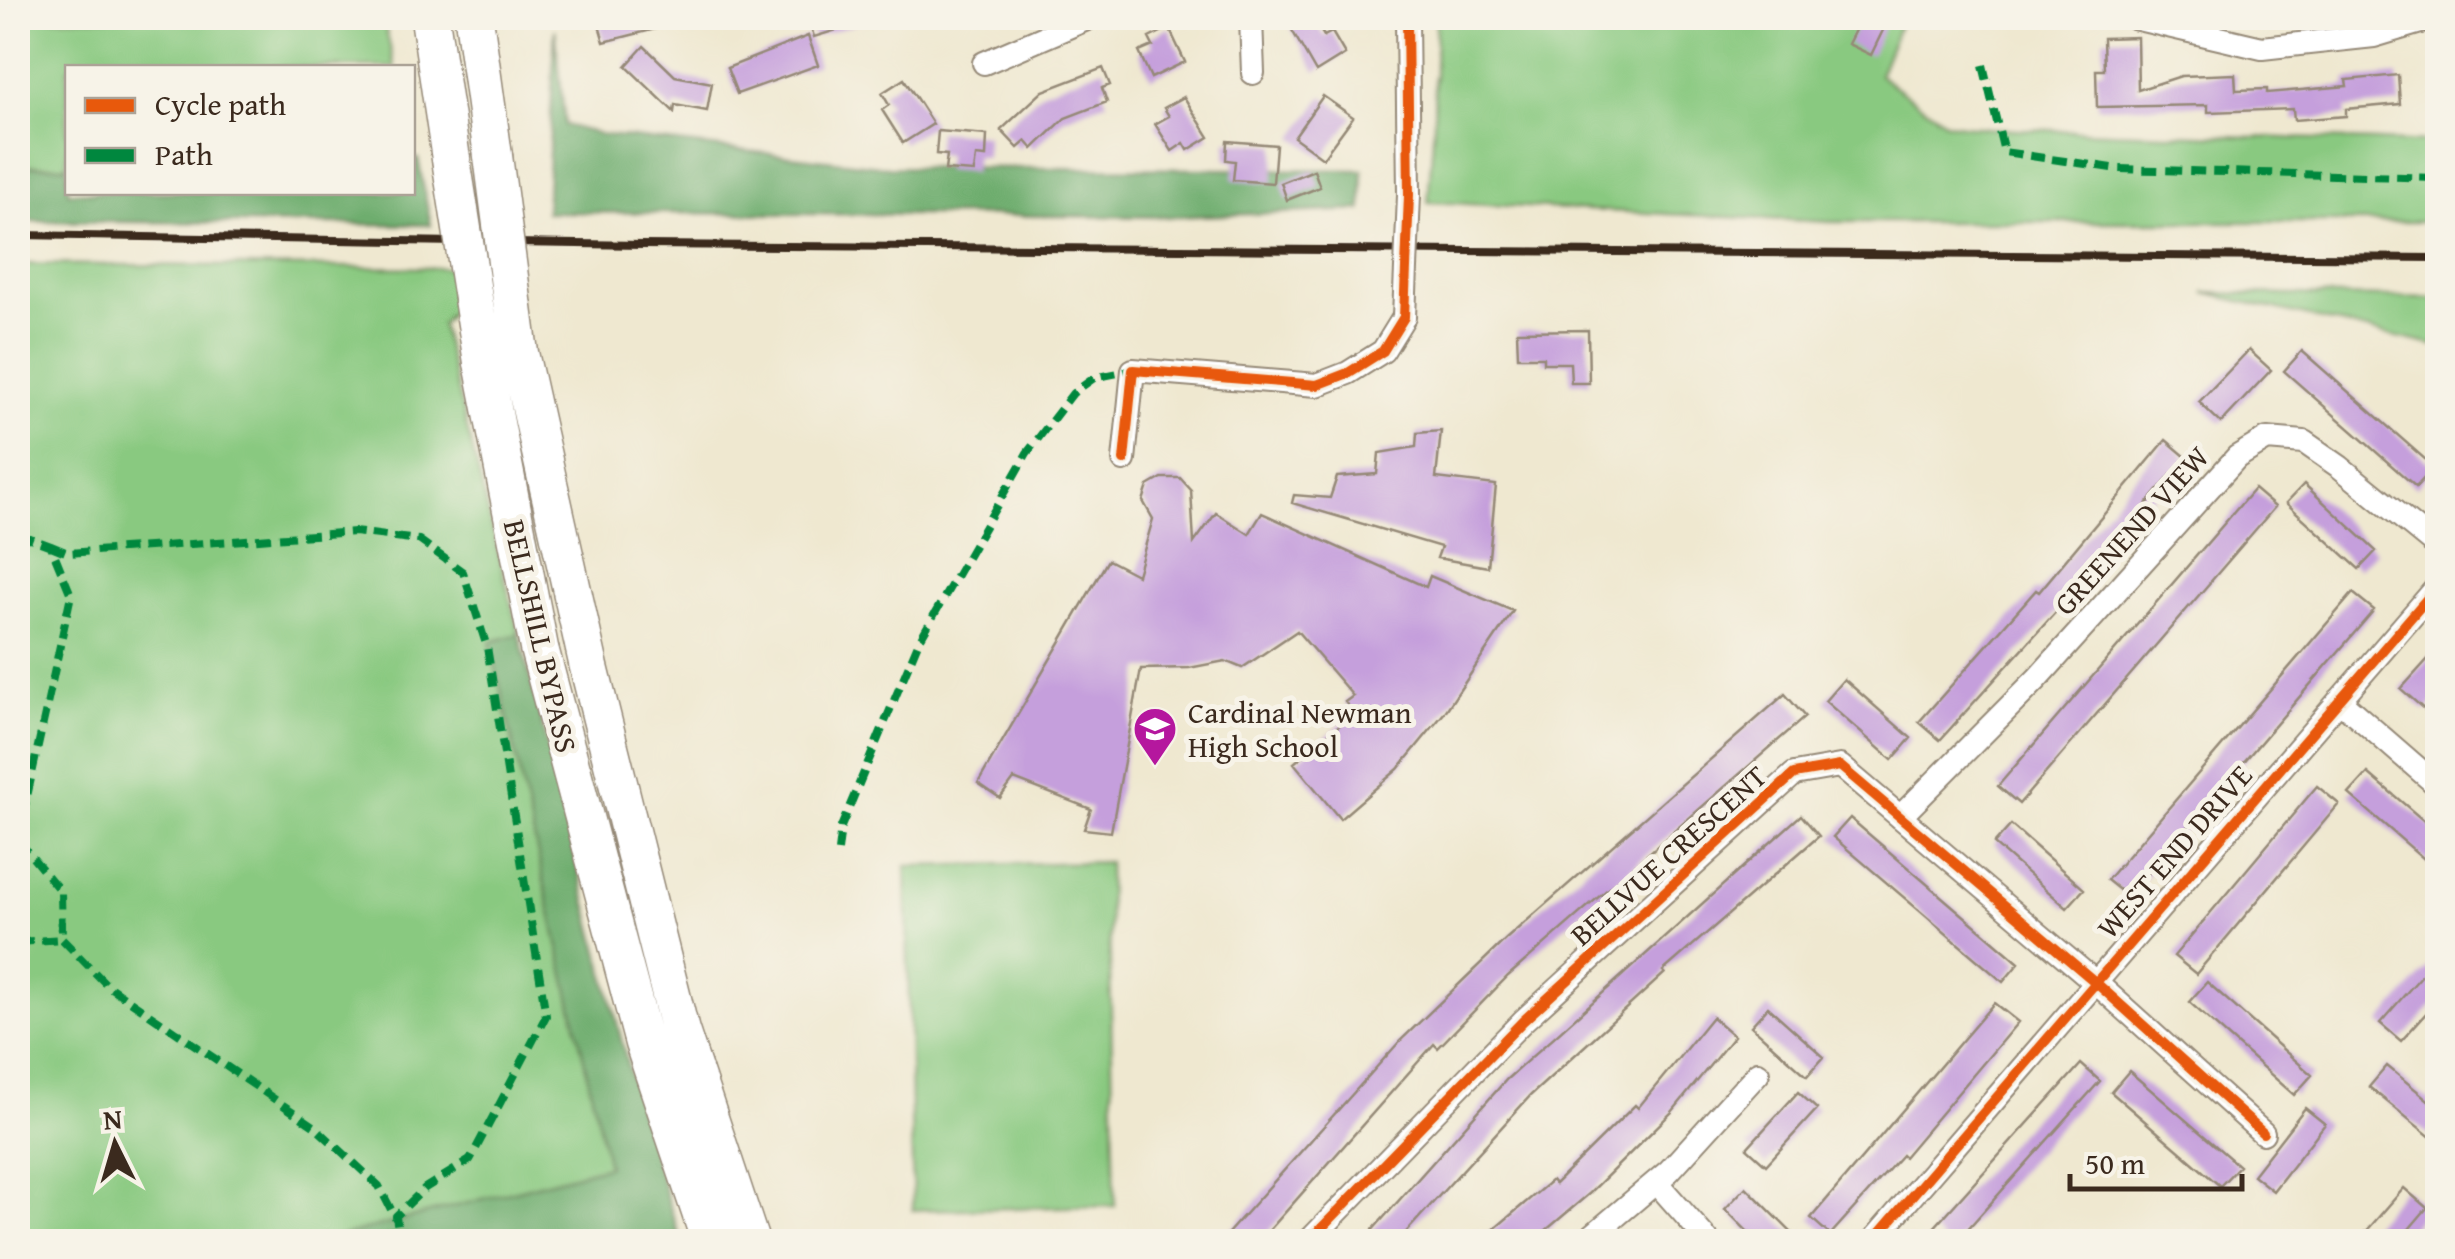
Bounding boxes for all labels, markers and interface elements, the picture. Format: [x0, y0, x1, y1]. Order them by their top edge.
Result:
legend [65, 65, 415, 195]
text: Cycle path [155, 82, 286, 126]
text: Path [155, 132, 213, 176]
street label: GREENEND VIEW [2043, 435, 2219, 624]
street label: BELLSHILL BYPASS [493, 515, 589, 757]
place label: Cardinal Newman High School [1188, 690, 1412, 768]
school or university icon: Cardinal Newman High School [1132, 706, 1178, 767]
street label: BELLVUE CRESCENT [1560, 754, 1776, 955]
street label: WEST END DRIVE [2086, 754, 2262, 948]
north arrow [65, 1094, 165, 1194]
text: N [102, 1097, 124, 1140]
scale bar [2070, 1129, 2242, 1191]
text: 50 m [2085, 1141, 2145, 1185]

